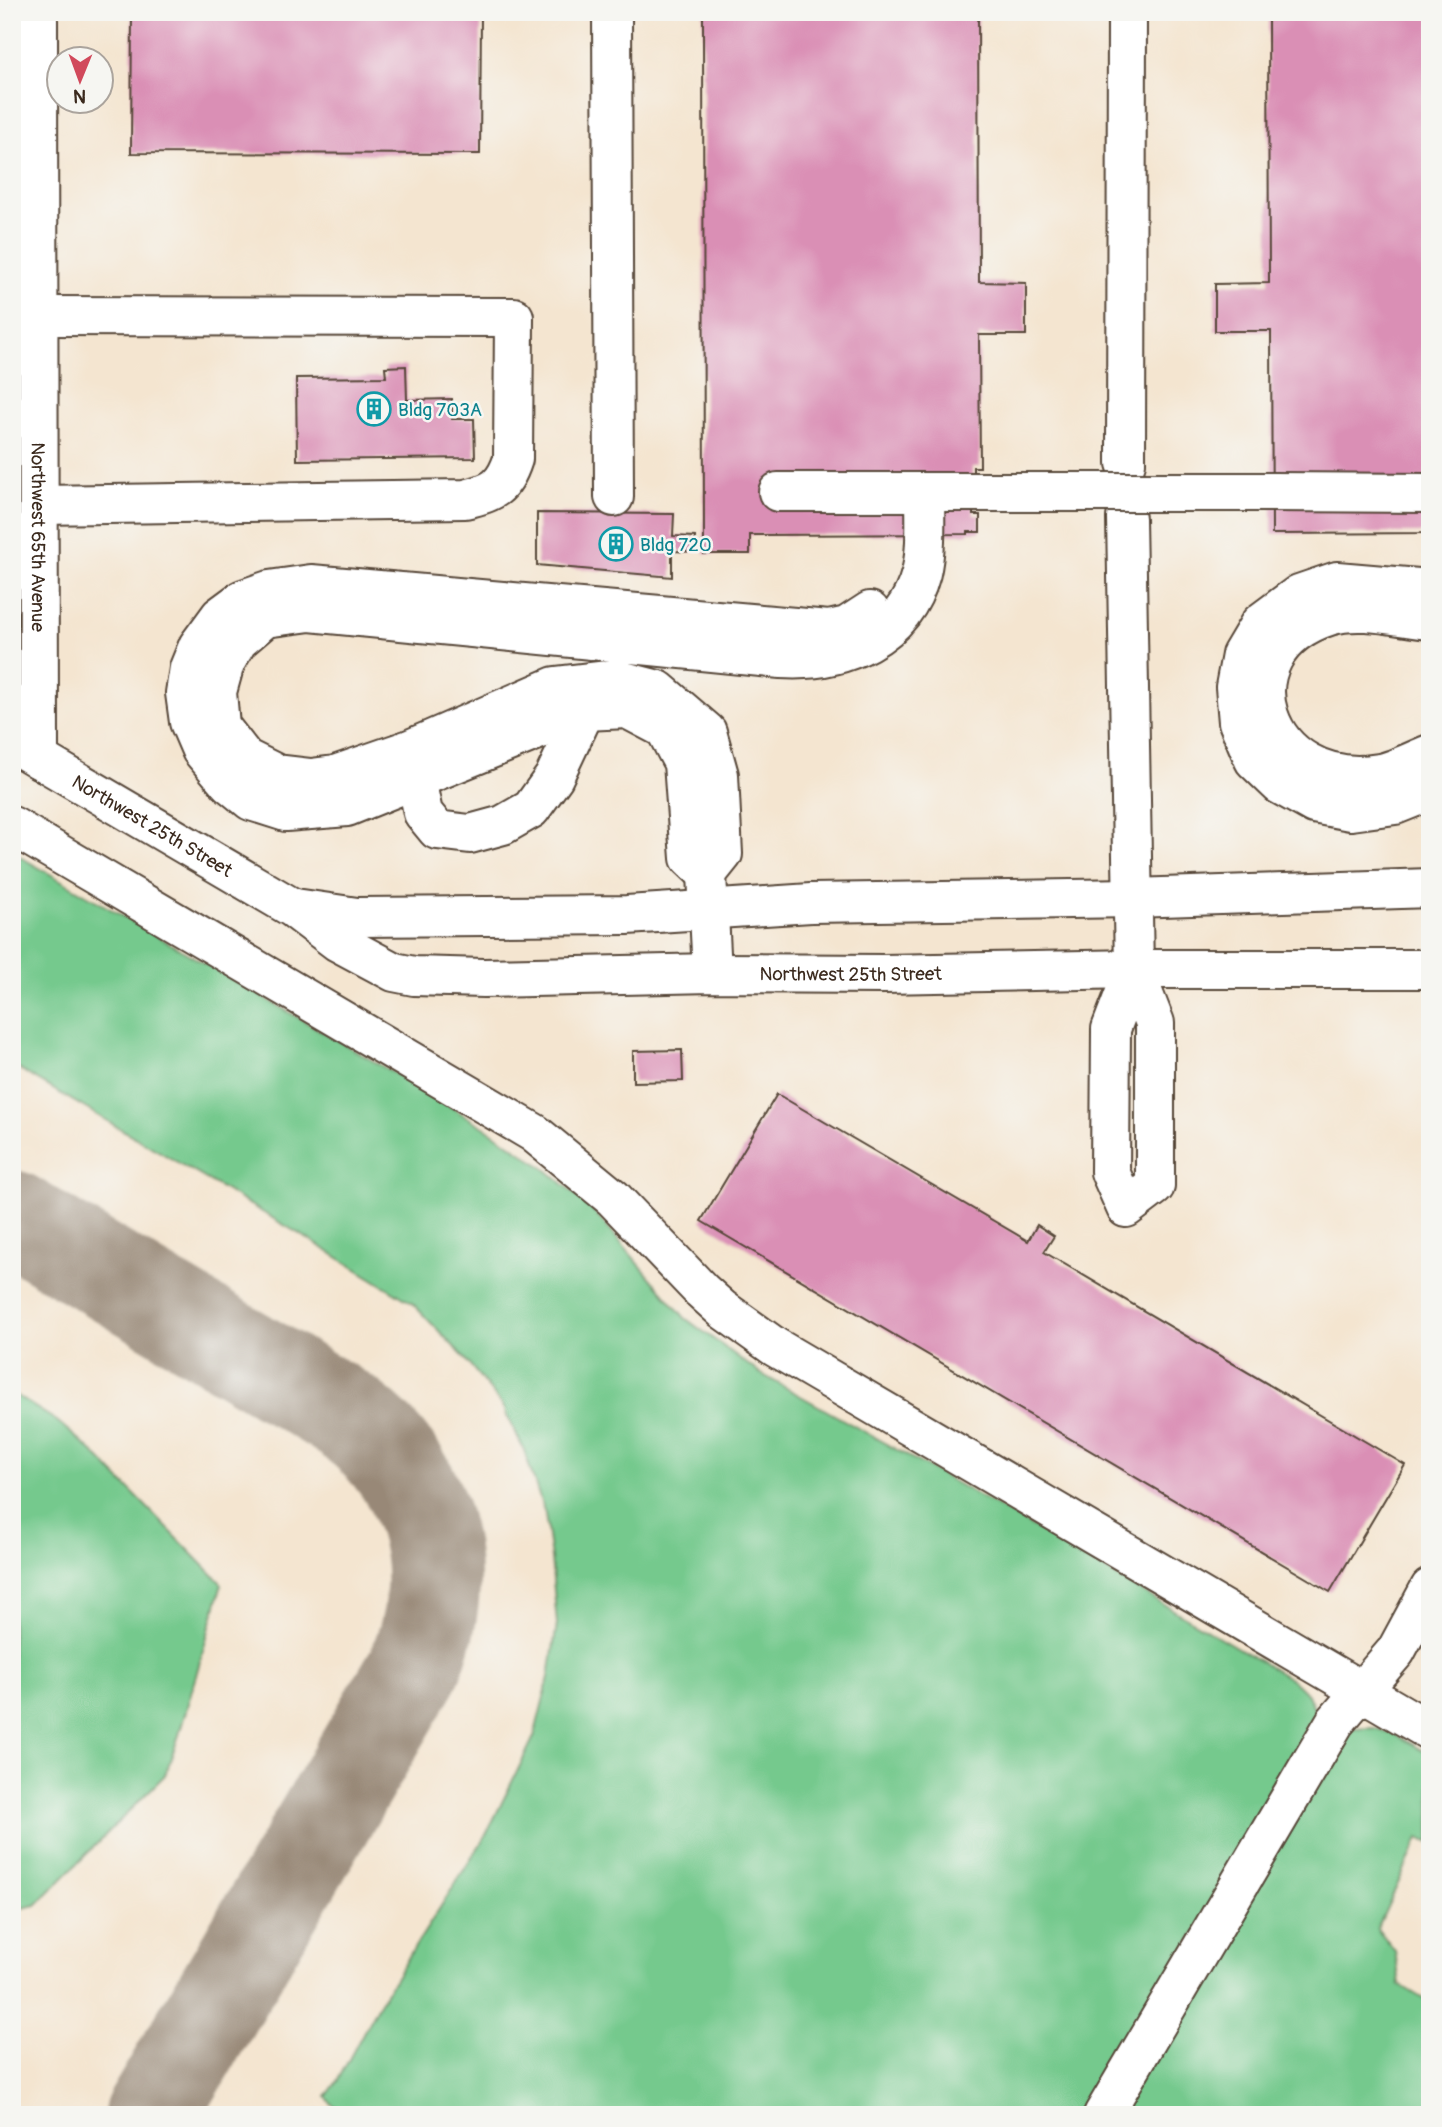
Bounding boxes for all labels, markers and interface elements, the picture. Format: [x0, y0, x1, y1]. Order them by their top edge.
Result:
north arrow [46, 46, 116, 116]
text: N [73, 84, 86, 108]
building icon: Bldg 703A [355, 390, 393, 428]
place label: Bldg 703A [398, 398, 482, 422]
street label: Northwest 65th Avenue [26, 442, 50, 632]
building icon: Bldg 720 [597, 525, 635, 563]
place label: Bldg 720 [640, 533, 712, 557]
street label: Northwest 25th Street [67, 770, 237, 883]
street label: Northwest 25th Street [760, 962, 942, 987]

